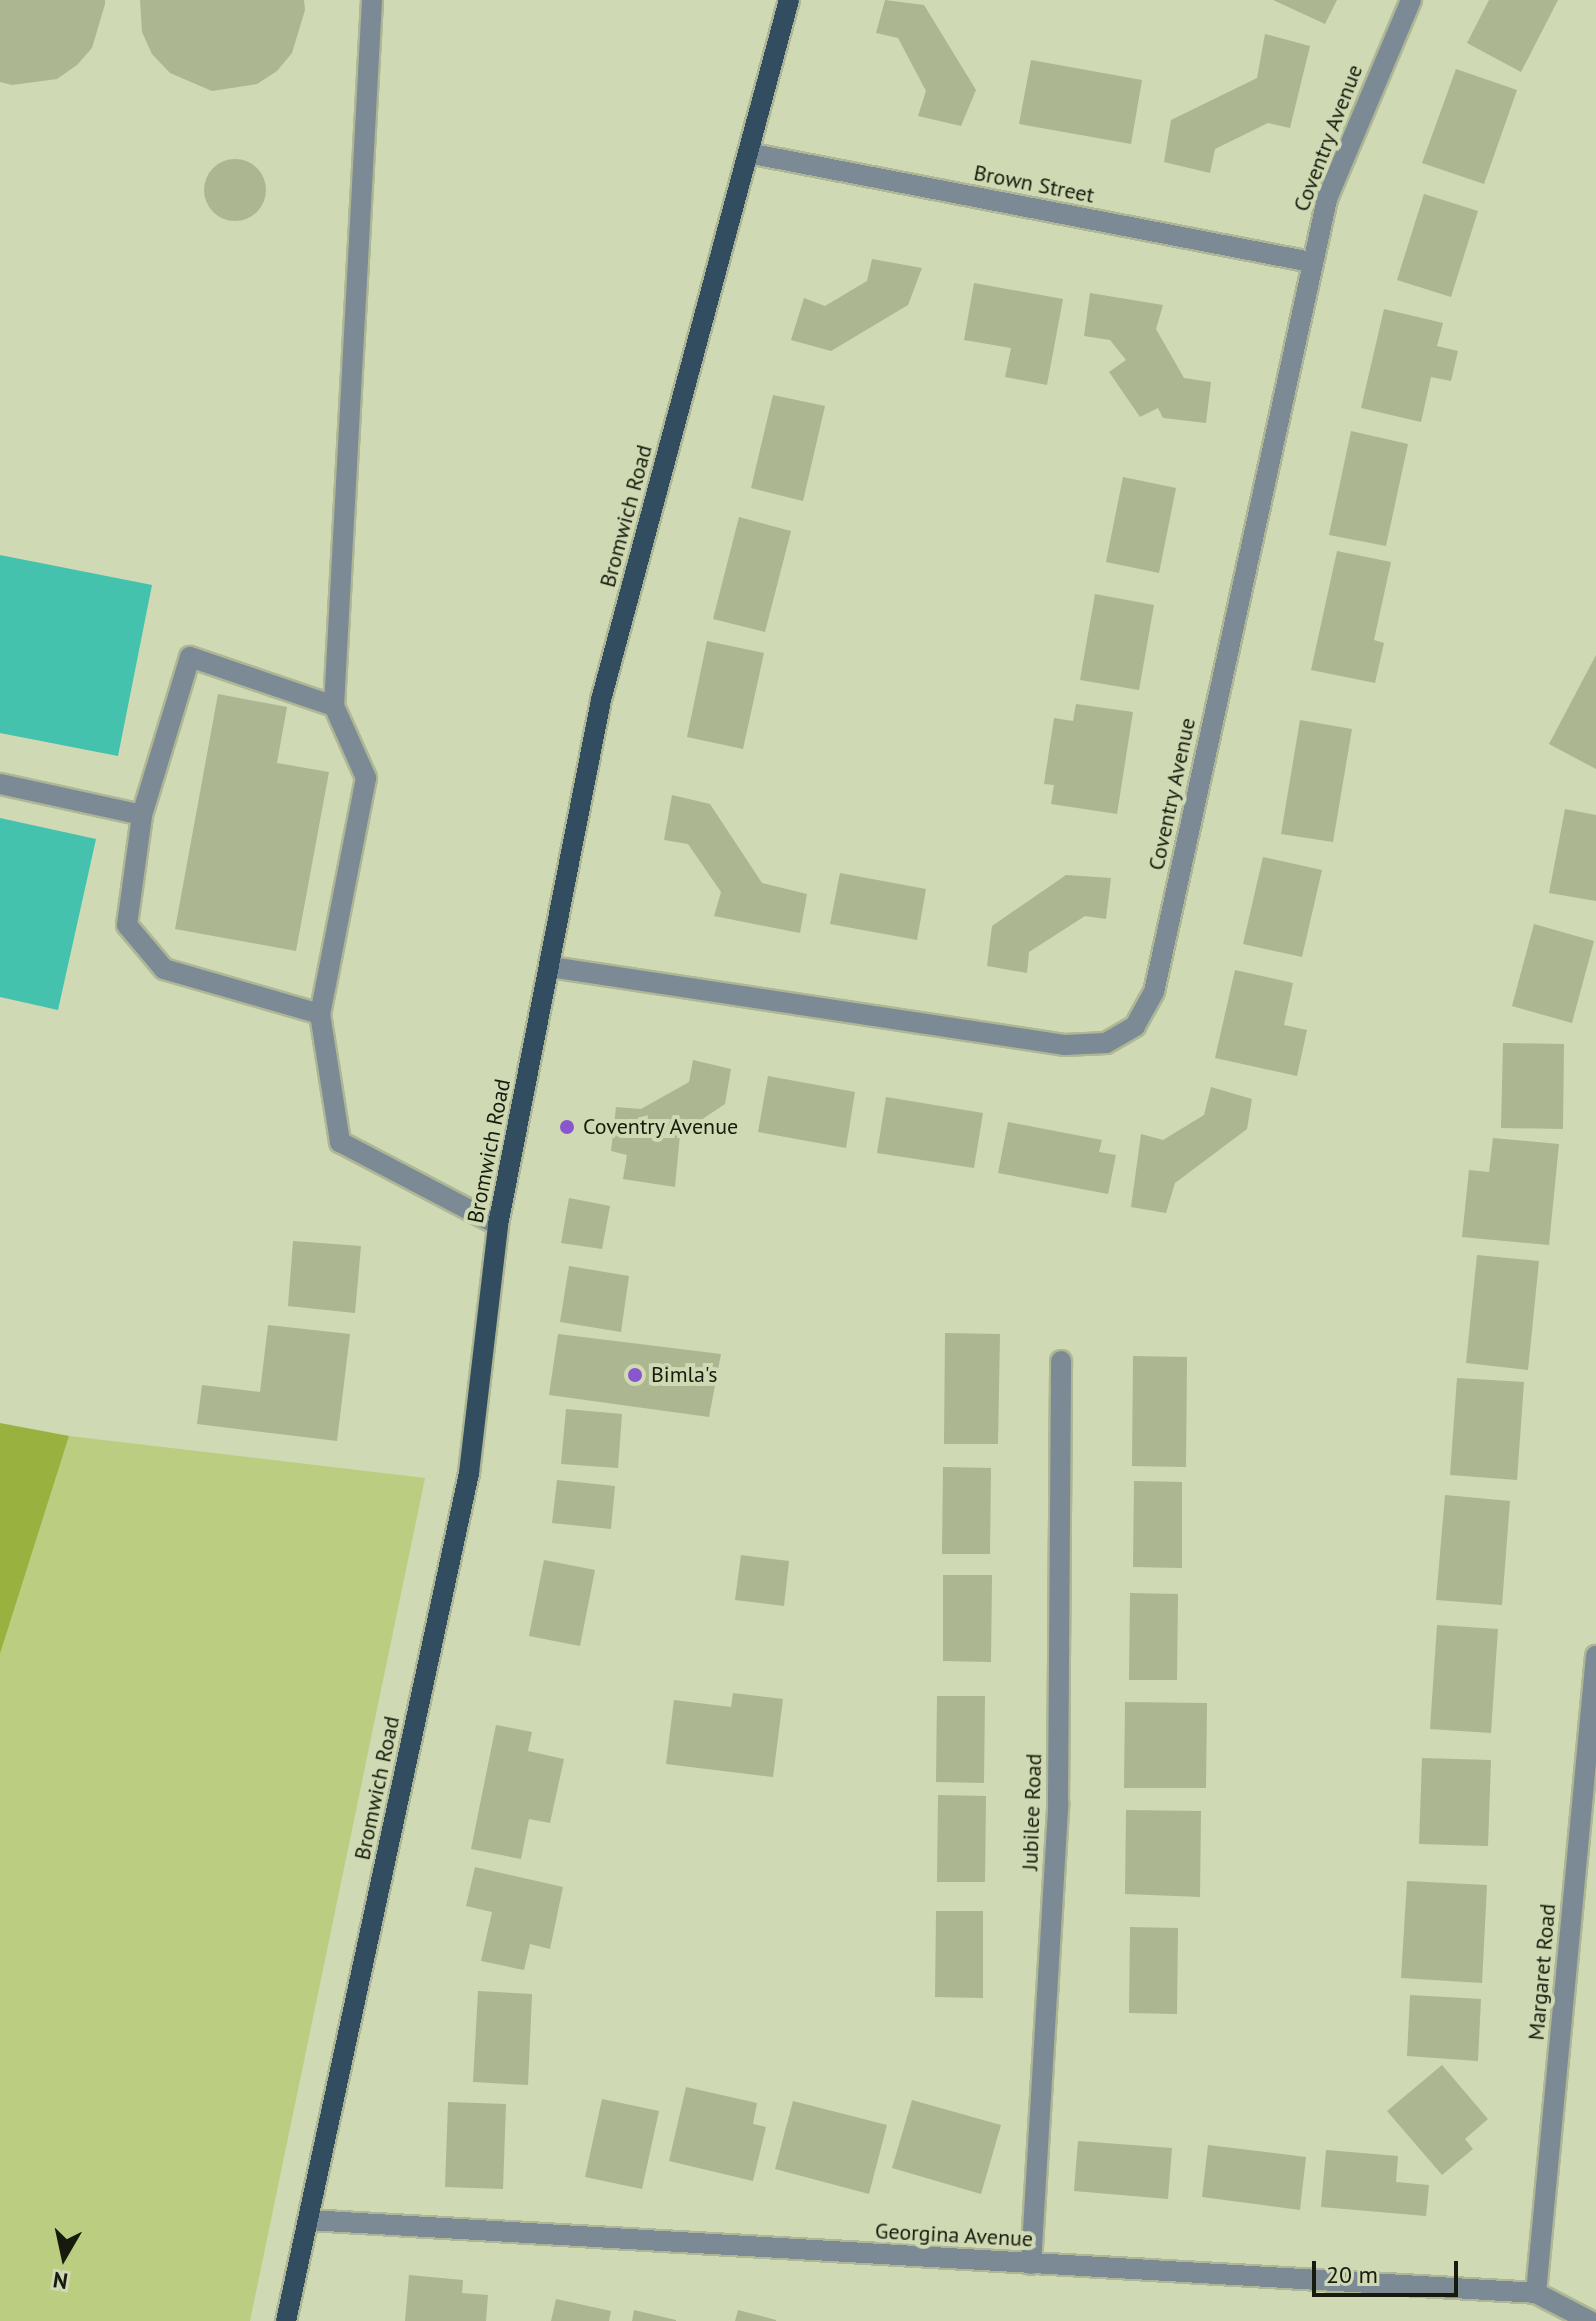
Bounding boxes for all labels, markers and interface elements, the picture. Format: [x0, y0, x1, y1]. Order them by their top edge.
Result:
street label: Coventry Avenue [1288, 60, 1368, 216]
street label: Brown Street [972, 159, 1096, 209]
street label: Bromwich Road [594, 442, 658, 590]
street label: Coventry Avenue [1143, 715, 1201, 873]
street label: Bromwich Road [462, 1077, 516, 1225]
place label: Coventry Avenue [583, 1114, 740, 1140]
marker: Coventry Avenue [558, 1118, 576, 1136]
place label: Bimla's [651, 1362, 717, 1388]
marker: Bimla's [626, 1366, 644, 1384]
street label: Bromwich Road [349, 1714, 405, 1862]
street label: Jubilee Road [1017, 1753, 1047, 1871]
street label: Margaret Road [1523, 1903, 1561, 2041]
north arrow [24, 2217, 104, 2297]
street label: Georgina Avenue [874, 2218, 1034, 2252]
scale bar [1316, 2245, 1462, 2295]
text: 20 m [1326, 2259, 1378, 2290]
text: N [51, 2266, 70, 2296]

